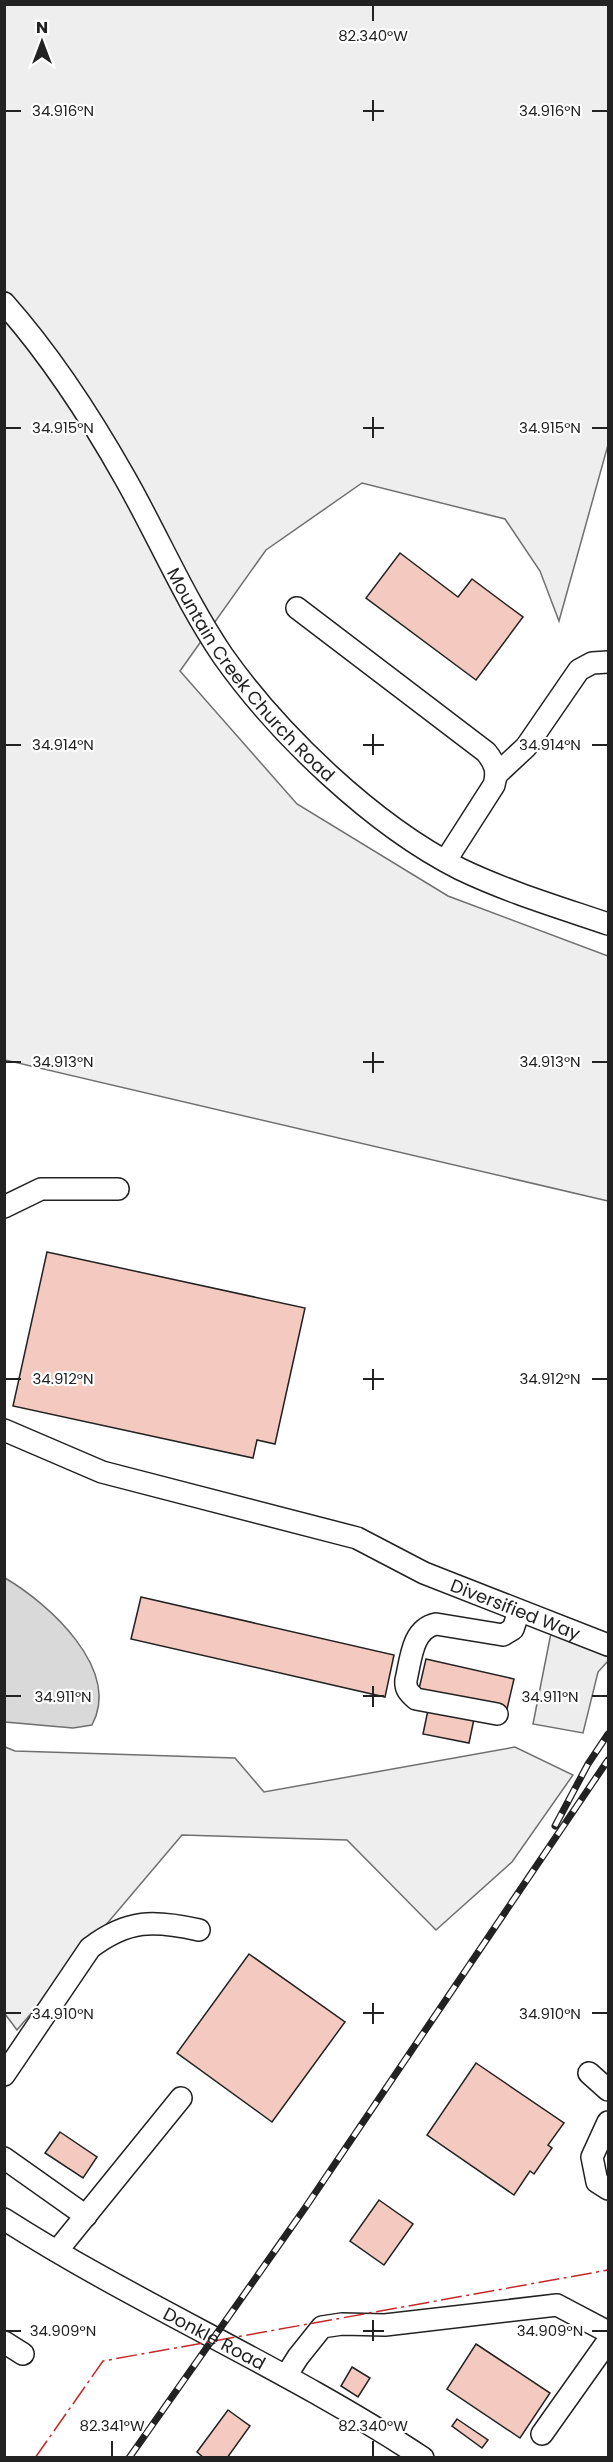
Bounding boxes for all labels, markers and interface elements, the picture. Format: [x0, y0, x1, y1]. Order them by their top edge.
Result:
north arrow [12, 12, 72, 72]
text: N [36, 16, 48, 39]
text: 82.340°W [338, 25, 408, 46]
text: 34.916°N [32, 100, 94, 121]
text: 34.916°N [519, 100, 581, 121]
text: 34.915°N [32, 417, 94, 438]
text: 34.915°N [519, 417, 581, 438]
street label: Mountain Creek Church Road [162, 563, 341, 787]
text: 34.914°N [32, 734, 94, 755]
text: 34.914°N [519, 734, 581, 755]
text: 34.913°N [32, 1051, 94, 1072]
text: 34.913°N [519, 1051, 581, 1072]
text: 34.912°N [33, 1368, 94, 1389]
text: 34.912°N [520, 1368, 581, 1389]
street label: Diversified Way [447, 1572, 584, 1646]
text: 34.911°N [34, 1686, 92, 1707]
text: 34.911°N [521, 1686, 579, 1707]
text: 34.910°N [32, 2003, 94, 2024]
text: 34.910°N [519, 2003, 581, 2024]
street label: Donkle Road [159, 2301, 270, 2375]
text: 34.909°N [30, 2320, 96, 2341]
text: 34.909°N [517, 2320, 583, 2341]
text: 82.341°W [79, 2415, 145, 2436]
text: 82.340°W [338, 2415, 408, 2436]

